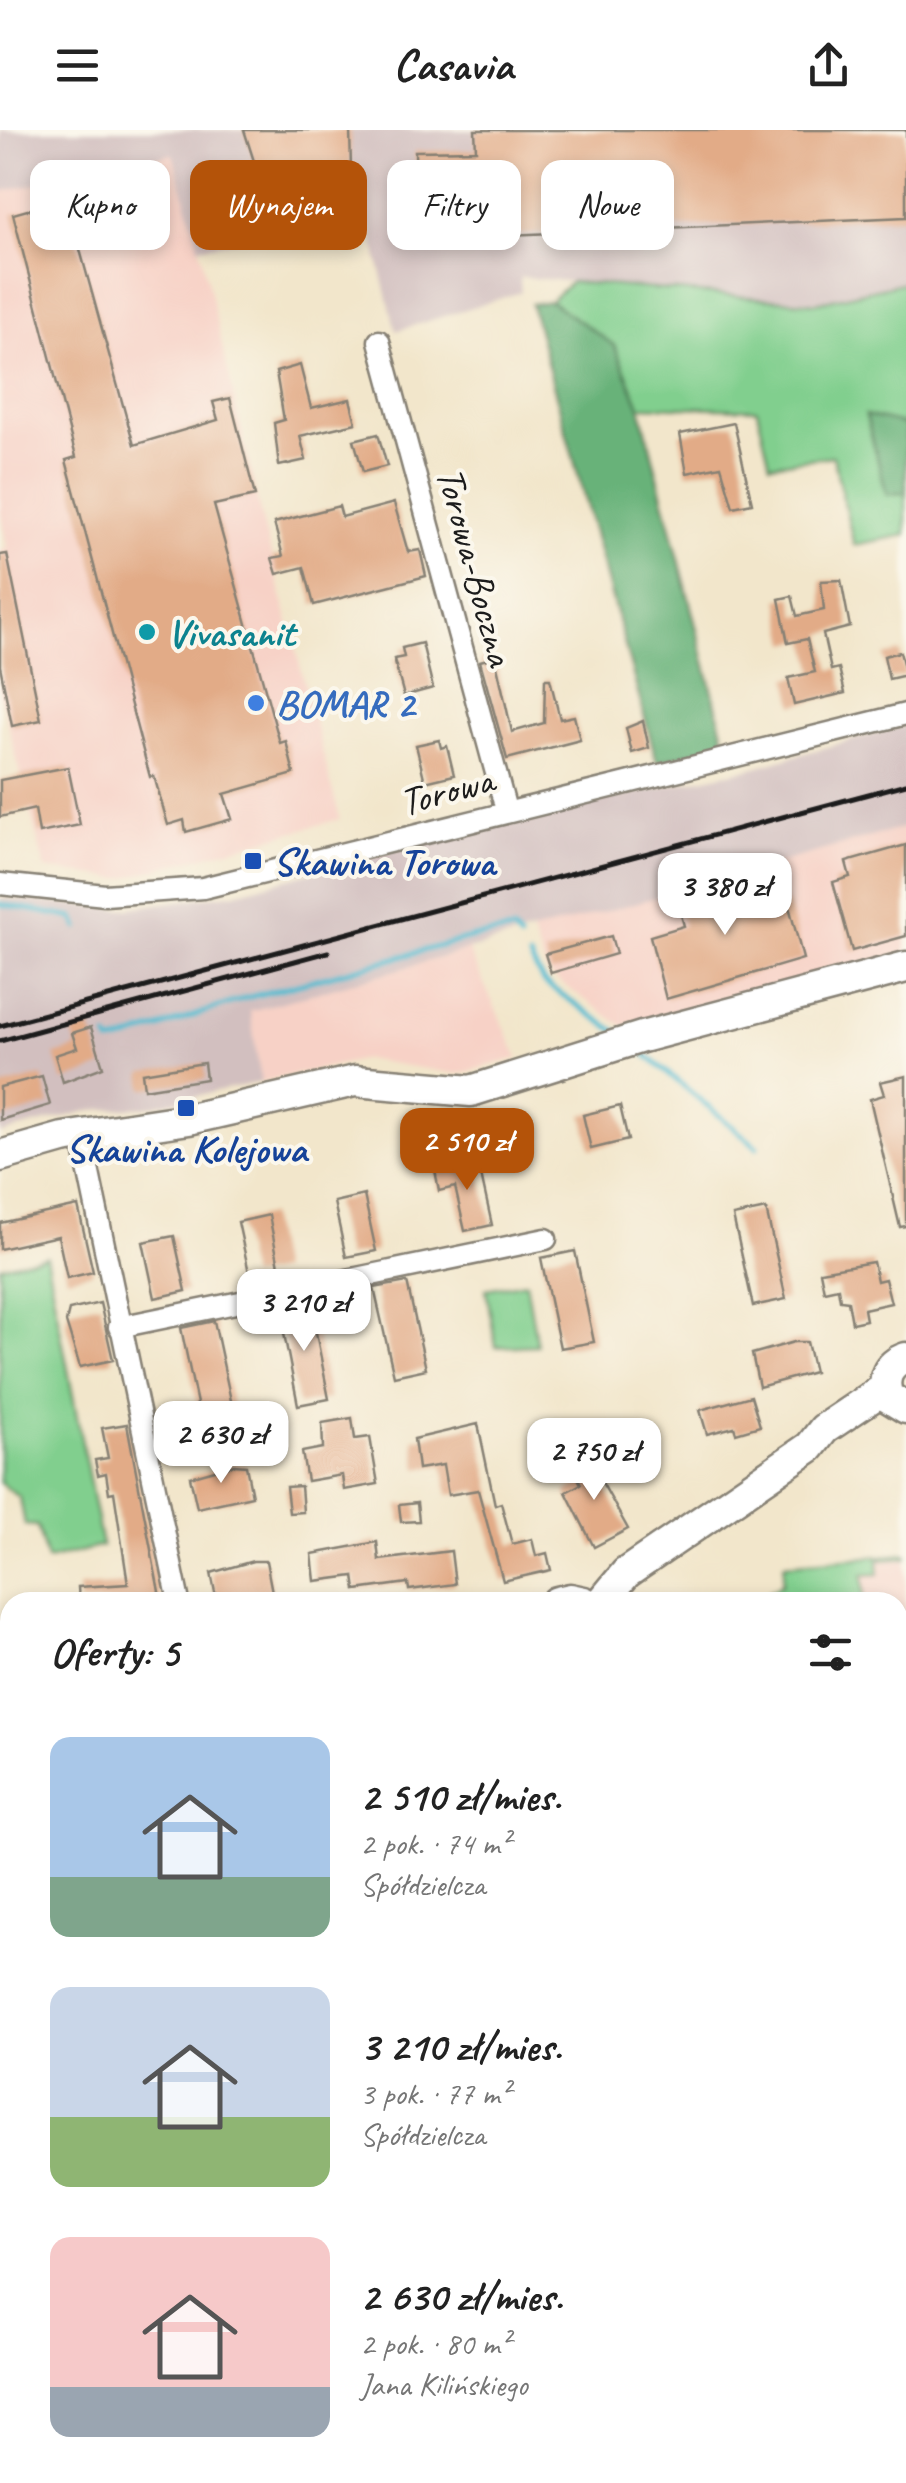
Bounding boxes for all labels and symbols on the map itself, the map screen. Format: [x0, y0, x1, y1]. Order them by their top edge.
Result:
street label: Torowa-Boczna [425, 462, 526, 674]
place label: Vivasanit [167, 608, 298, 658]
marker: Vivasanit [136, 621, 158, 643]
place label: BOMAR 2 [276, 679, 418, 729]
marker: BOMAR 2 [245, 692, 267, 714]
street label: Torowa [394, 754, 502, 827]
place label: Skawina Torowa [273, 837, 498, 887]
marker: Skawina Torowa [242, 850, 264, 872]
pin: 3 380 zł [622, 853, 828, 938]
marker: Skawina Kolejowa [175, 1097, 197, 1119]
pin: 2 510 zł [364, 1108, 570, 1193]
place label: Skawina Kolejowa [65, 1124, 310, 1174]
pin: 3 210 zł [201, 1269, 407, 1354]
pin: 2 630 zł [118, 1401, 324, 1486]
pin: 2 750 zł [491, 1418, 697, 1503]

